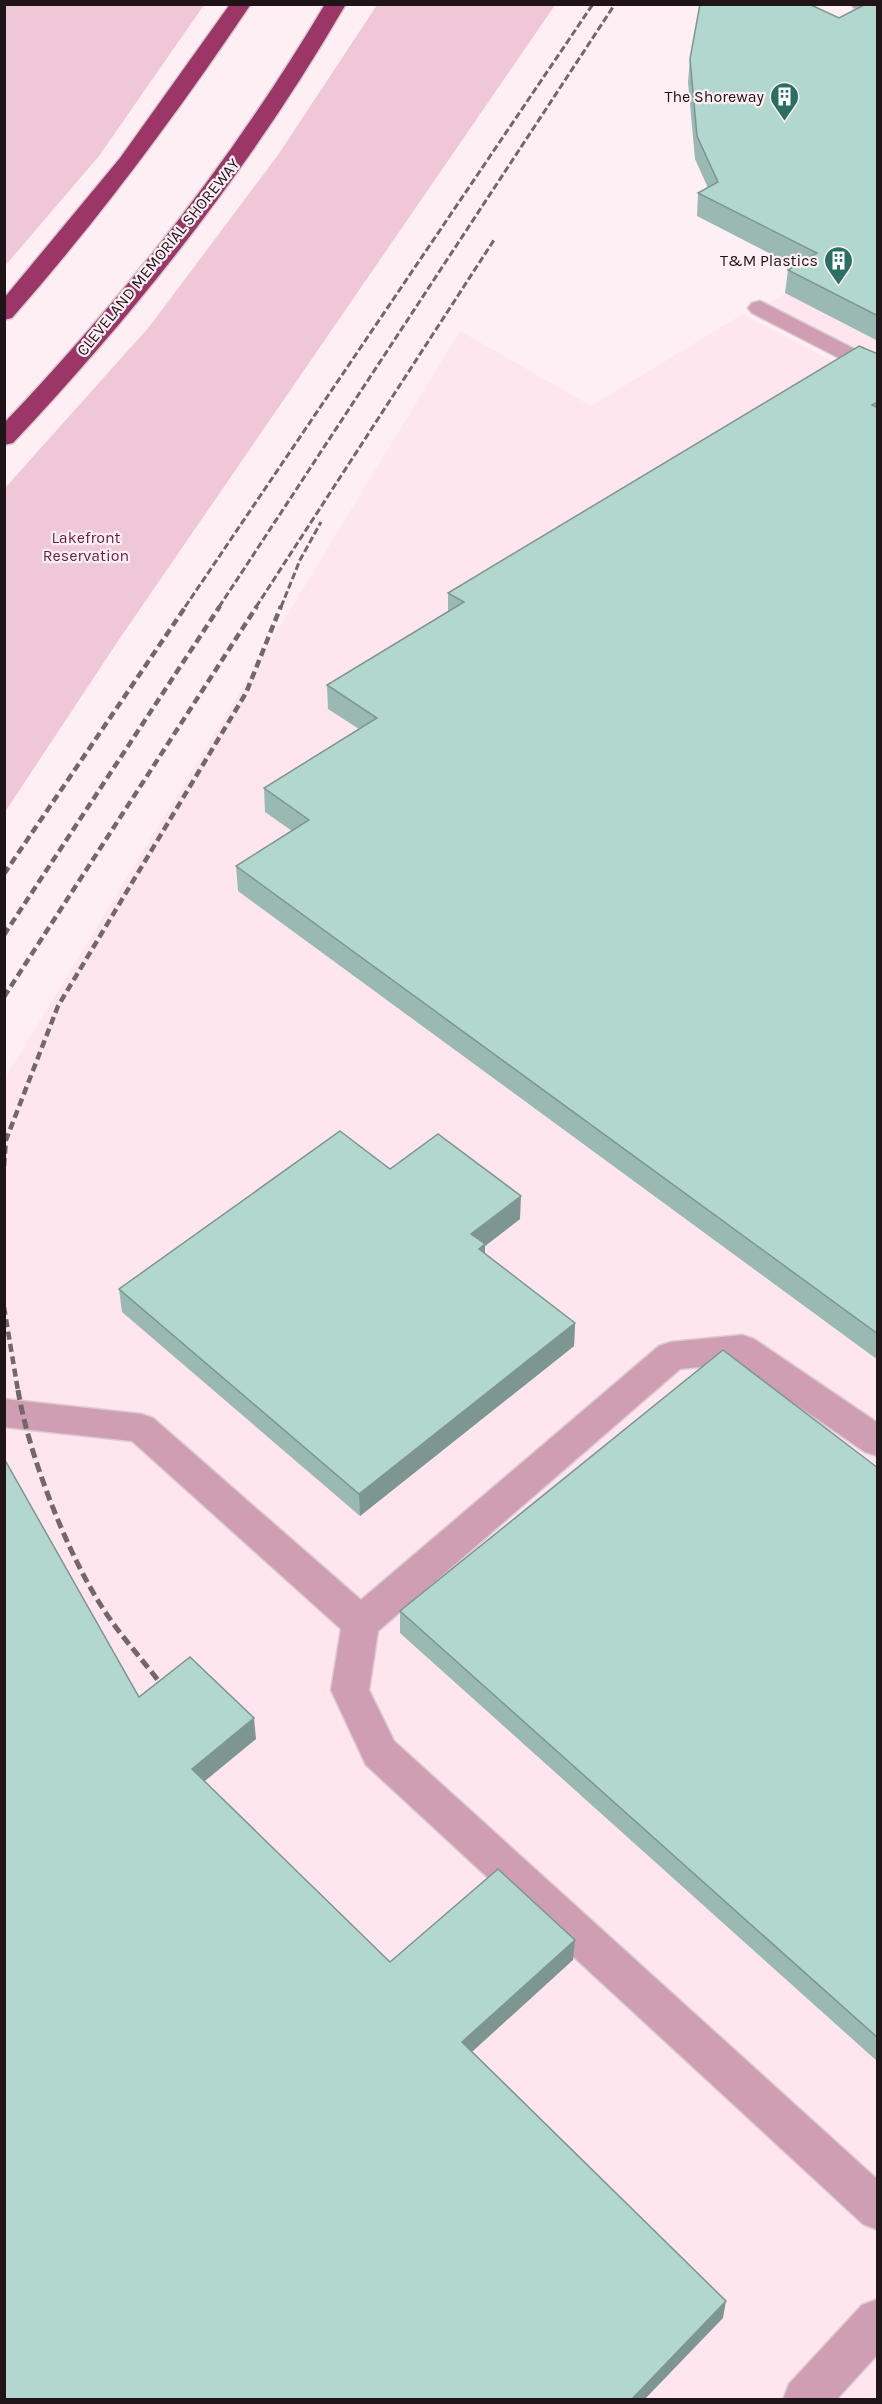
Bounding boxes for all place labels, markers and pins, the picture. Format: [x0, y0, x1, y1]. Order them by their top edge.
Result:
building icon: The Shoreway [769, 80, 801, 122]
place label: The Shoreway [664, 87, 765, 106]
building icon: T&M Plastics [823, 244, 855, 286]
place label: T&M Plastics [720, 251, 818, 270]

